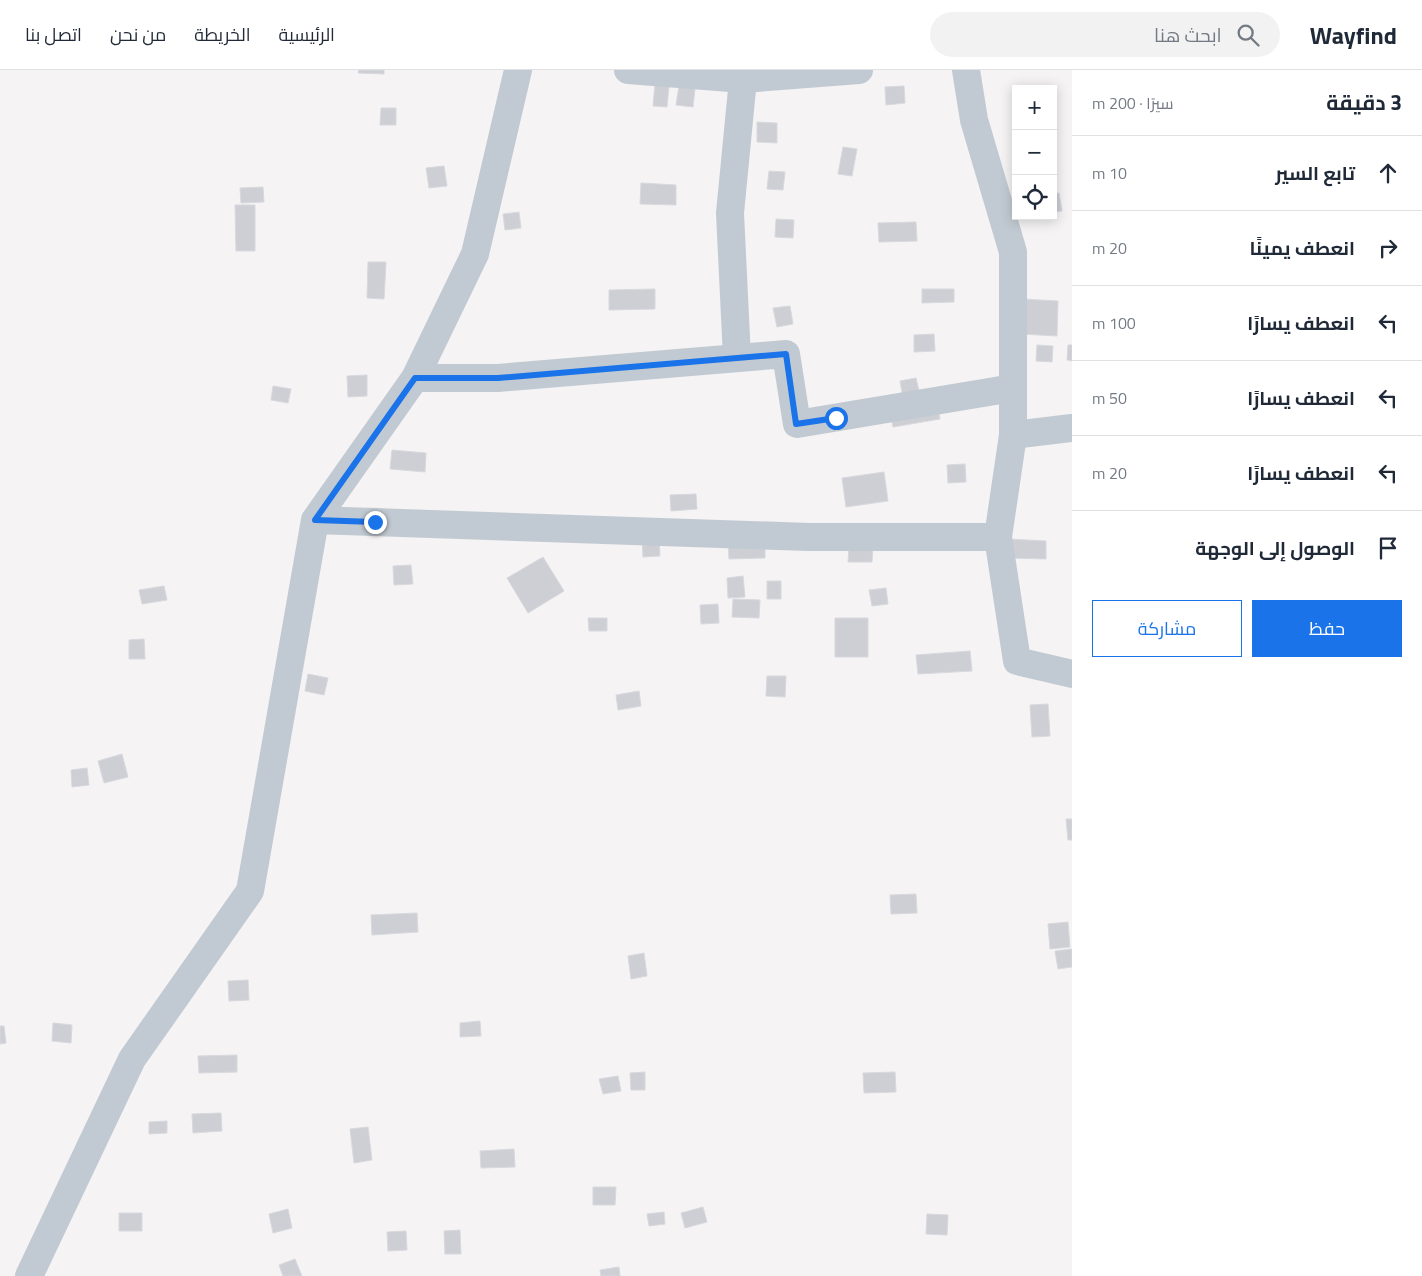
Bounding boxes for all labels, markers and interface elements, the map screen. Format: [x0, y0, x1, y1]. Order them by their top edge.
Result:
search box [930, 12, 1280, 57]
text: Wayfind [1310, 17, 1397, 53]
text: ابحث هنا [1154, 20, 1222, 49]
text: اتصل بنا [25, 21, 82, 48]
text: من نحن [110, 21, 166, 48]
text: الخريطة [194, 21, 250, 48]
text: الرئيسية [278, 21, 335, 48]
icon: search [1234, 21, 1262, 49]
map controls [1012, 85, 1057, 220]
button: + [1012, 85, 1057, 130]
text: 3 دقيقة [1326, 86, 1402, 118]
text: سيرًا · 200 m [1092, 91, 1173, 115]
button: − [1012, 130, 1057, 175]
text: تابع السير [1275, 158, 1355, 187]
icon: ahead [1374, 159, 1402, 187]
text: 10 m [1092, 161, 1127, 185]
button: locate [1012, 175, 1057, 220]
text: انعطف يمينًا [1250, 233, 1355, 262]
icon: right [1374, 234, 1402, 262]
text: 20 m [1092, 236, 1127, 260]
text: انعطف يسارًا [1247, 308, 1355, 337]
icon: left [1374, 309, 1402, 337]
text: 100 m [1092, 311, 1136, 335]
text: انعطف يسارًا [1247, 383, 1355, 412]
icon: left [1374, 384, 1402, 412]
text: 50 m [1092, 386, 1127, 410]
route start [825, 407, 848, 430]
text: انعطف يسارًا [1247, 458, 1355, 487]
icon: left [1374, 459, 1402, 487]
text: 20 m [1092, 461, 1127, 485]
route end [364, 511, 387, 534]
text: الوصول إلى الوجهة [1195, 533, 1355, 562]
icon: arrive [1374, 534, 1402, 562]
button: مشاركة [1092, 600, 1242, 657]
button: حفظ [1252, 600, 1402, 657]

